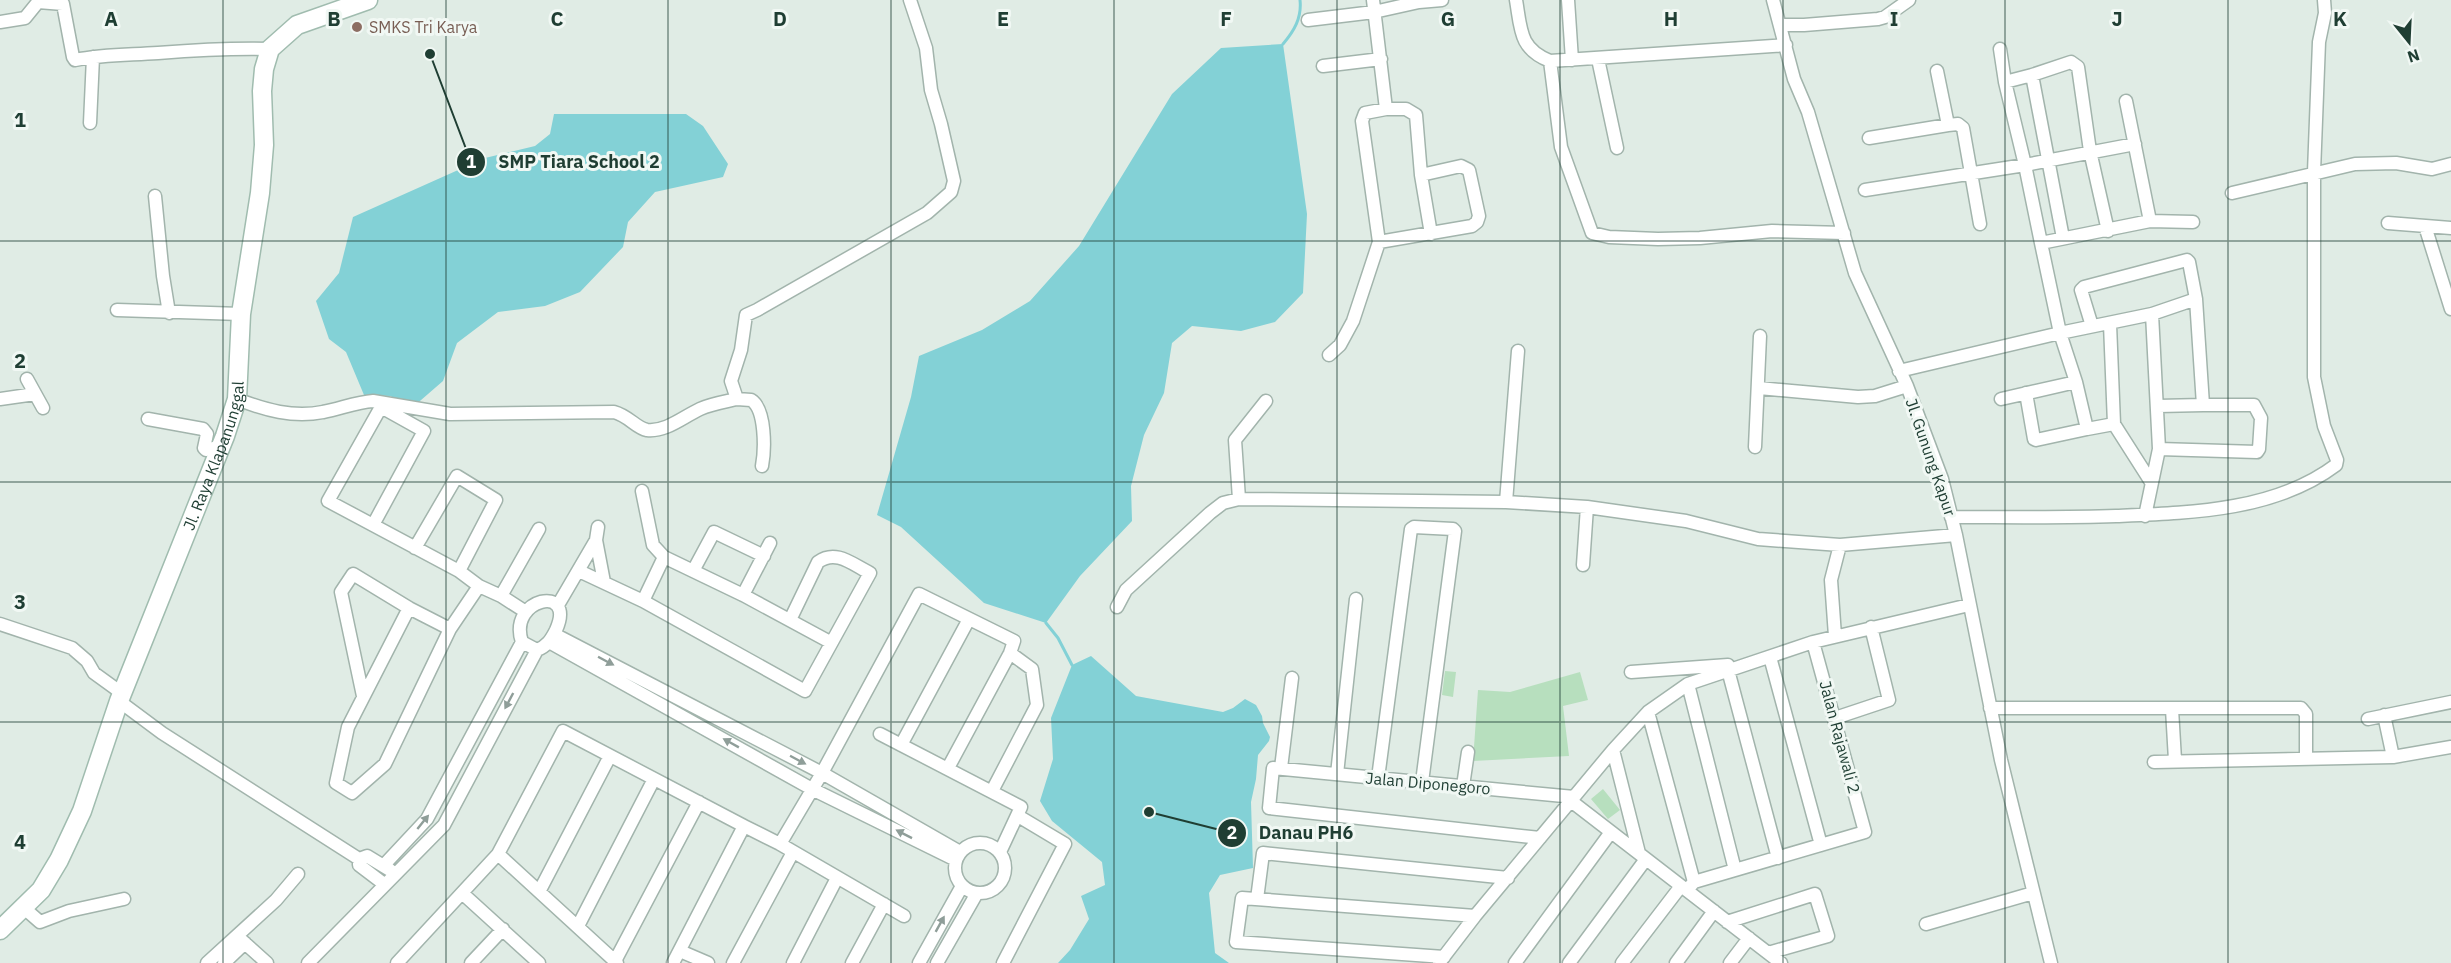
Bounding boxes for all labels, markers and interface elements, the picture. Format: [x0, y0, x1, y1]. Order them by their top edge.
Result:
text: A [104, 5, 118, 32]
text: B [327, 5, 341, 32]
text: C [550, 5, 564, 32]
text: D [773, 5, 787, 32]
text: E [997, 5, 1009, 32]
text: F [1220, 5, 1232, 32]
text: G [1441, 5, 1455, 32]
text: H [1664, 5, 1678, 32]
text: I [1890, 5, 1898, 32]
text: J [2111, 5, 2123, 32]
text: K [2333, 5, 2347, 32]
north arrow [2379, 12, 2439, 72]
place label: SMKS Tri Karya [369, 17, 478, 37]
marker: SMKS Tri Karya [350, 20, 364, 34]
text: N [2405, 45, 2422, 68]
text: 1 [14, 106, 26, 133]
callout: SMP Tiara School 2 [456, 144, 671, 180]
text: 1 [466, 150, 477, 173]
text: SMP Tiara School 2 [498, 150, 660, 173]
text: 2 [14, 347, 26, 374]
street label: Jl. Raya Klapanunggal [178, 381, 248, 533]
street label: Jl. Gunung Kapur [1901, 396, 1961, 519]
text: 3 [14, 588, 26, 615]
one-way arrow [597, 655, 615, 665]
street label: Jalan Rajawali 2 [1815, 678, 1865, 796]
one-way arrow [504, 693, 514, 710]
one-way arrow [722, 738, 739, 748]
one-way arrow [789, 755, 806, 765]
street label: Jalan Diponegoro [1365, 768, 1491, 798]
one-way arrow [417, 814, 430, 830]
callout: Danau PH6 [1217, 815, 1365, 851]
text: 2 [1227, 821, 1237, 844]
text: Danau PH6 [1259, 821, 1353, 844]
text: 4 [14, 828, 26, 855]
one-way arrow [895, 830, 912, 839]
one-way arrow [935, 916, 945, 933]

